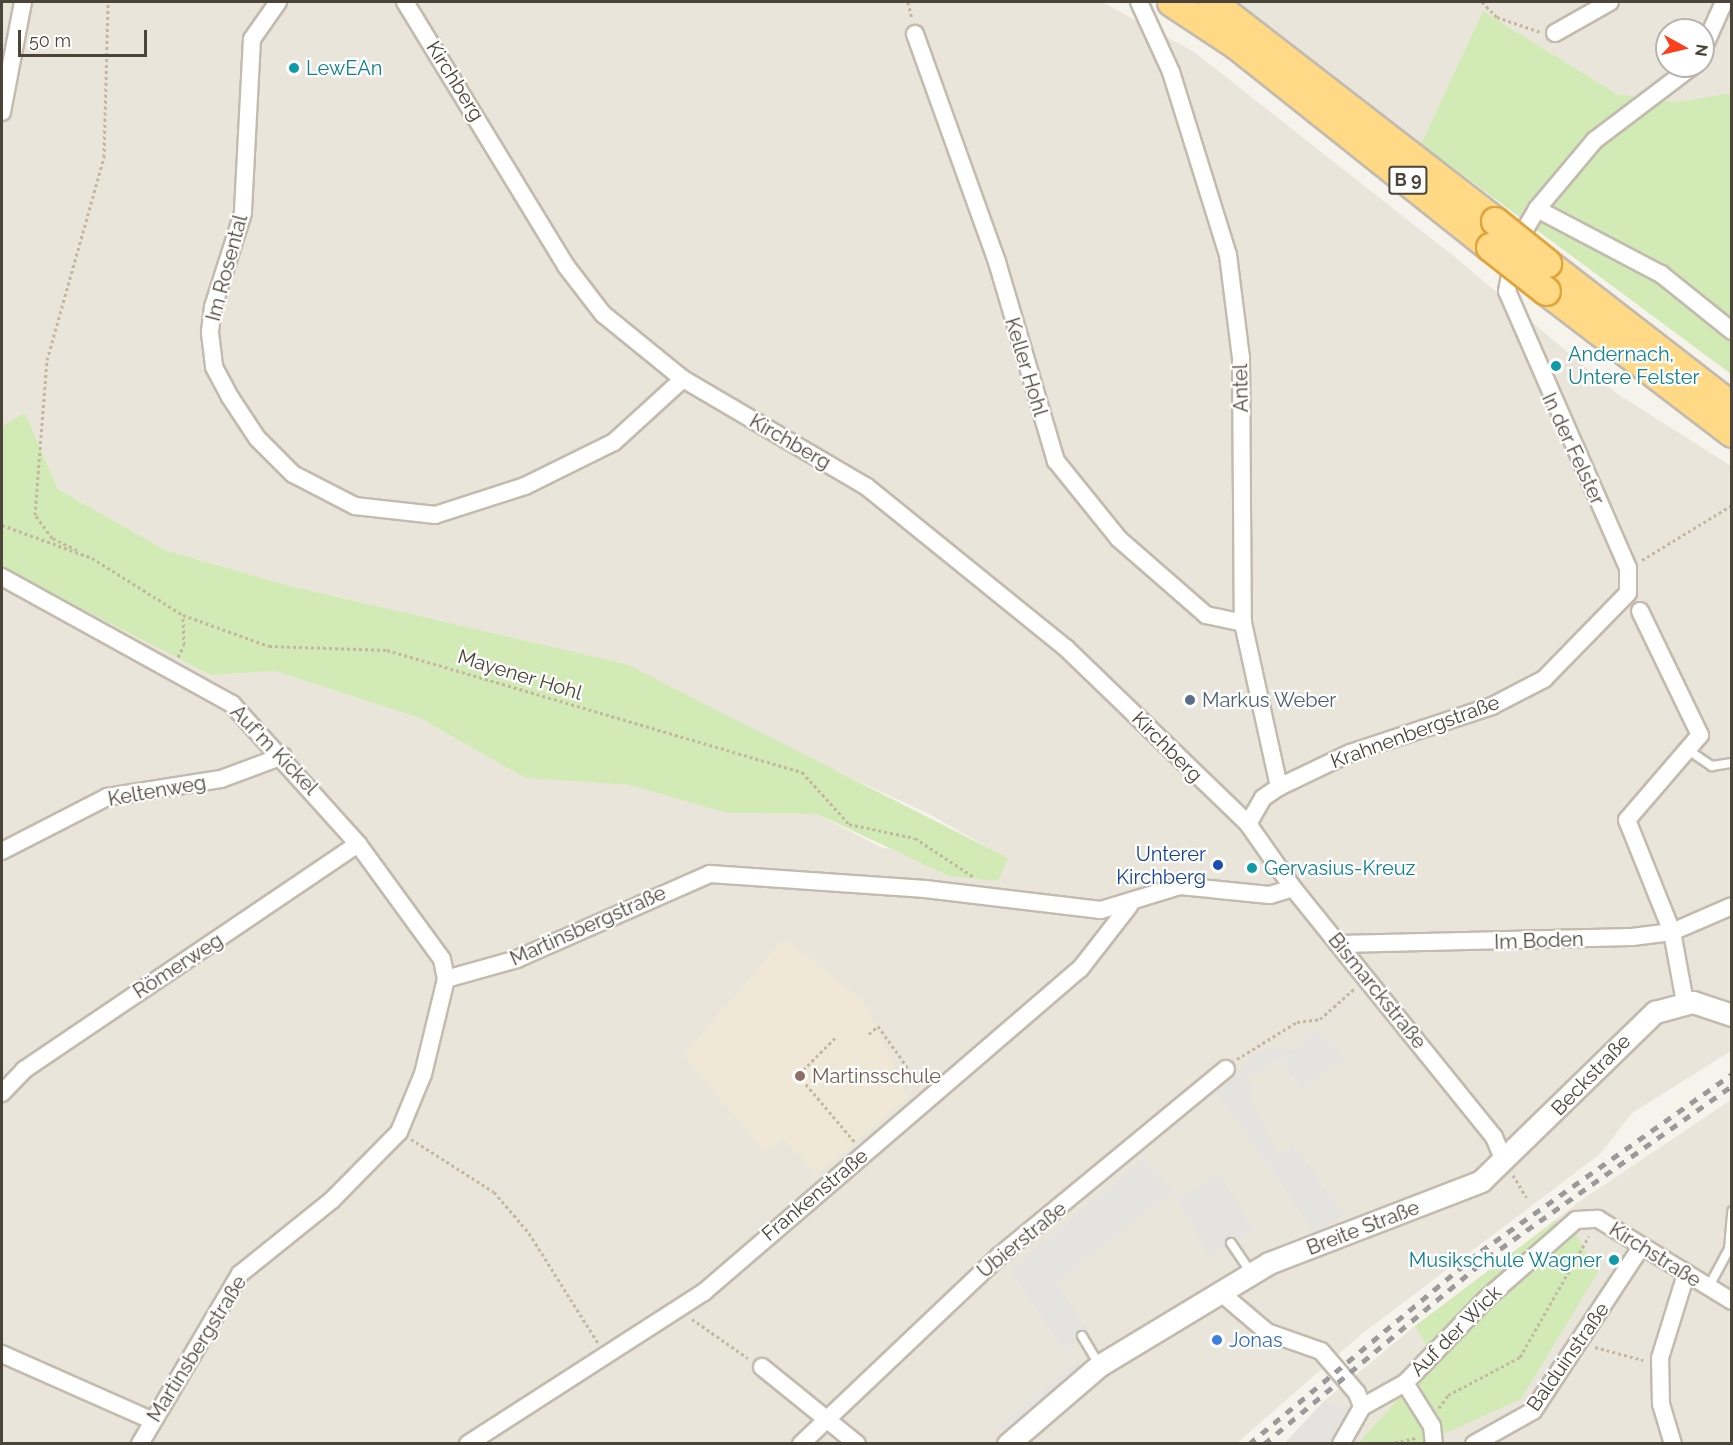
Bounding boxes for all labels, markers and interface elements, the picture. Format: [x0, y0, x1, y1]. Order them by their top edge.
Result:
scale bar [21, 18, 150, 56]
north arrow [1655, 18, 1715, 78]
text: 50 m [29, 30, 71, 51]
street label: Kirchberg [421, 37, 489, 125]
text: N [1691, 43, 1712, 58]
place label: LewEAn [306, 56, 383, 80]
marker: LewEAn [287, 61, 301, 75]
road number: B 9 [1387, 165, 1429, 195]
street label: Im Rosental [201, 212, 253, 324]
street label: Keller Hohl [1000, 315, 1052, 419]
place label: Andernach, Untere Felster [1568, 342, 1700, 389]
marker: Andernach, Untere Felster [1549, 359, 1563, 373]
street label: Antel [1229, 363, 1253, 413]
street label: In der Felster [1536, 389, 1610, 509]
street label: Kirchberg [745, 409, 835, 475]
street label: Mayener Hohl [455, 645, 585, 705]
place label: Markus Weber [1202, 688, 1337, 712]
street label: Krahnenbergstraße [1327, 690, 1503, 774]
marker: Markus Weber [1183, 693, 1197, 707]
street label: Auf'm Kickel [225, 700, 323, 800]
street label: Kirchberg [1127, 707, 1207, 787]
street label: Keltenweg [106, 771, 208, 811]
place label: Unterer Kirchberg [1116, 842, 1206, 889]
place label: Gervasius-Kreuz [1264, 856, 1415, 880]
marker: Unterer Kirchberg [1211, 858, 1225, 872]
marker: Gervasius-Kreuz [1245, 861, 1259, 875]
street label: Martinsbergstraße [506, 881, 670, 971]
street label: Im Boden [1494, 927, 1584, 955]
street label: Römerweg [129, 928, 227, 1004]
street label: Bismarckstraße [1323, 928, 1431, 1054]
street label: Beckstraße [1546, 1029, 1636, 1121]
place label: Martinsschule [812, 1064, 941, 1088]
marker: Martinsschule [793, 1069, 807, 1083]
street label: Frankenstraße [757, 1144, 873, 1246]
street label: Breite Straße [1303, 1196, 1423, 1260]
street label: Ubierstraße [973, 1197, 1071, 1283]
street label: Kirchstraße [1605, 1217, 1705, 1293]
place label: Musikschule Wagner [1408, 1248, 1602, 1272]
marker: Musikschule Wagner [1607, 1253, 1621, 1267]
street label: Martinsbergstraße [142, 1271, 252, 1427]
street label: Auf der Wick [1405, 1280, 1507, 1382]
street label: Balduinstraße [1522, 1298, 1614, 1416]
place label: Jonas [1229, 1328, 1283, 1352]
marker: Jonas [1210, 1333, 1224, 1347]

